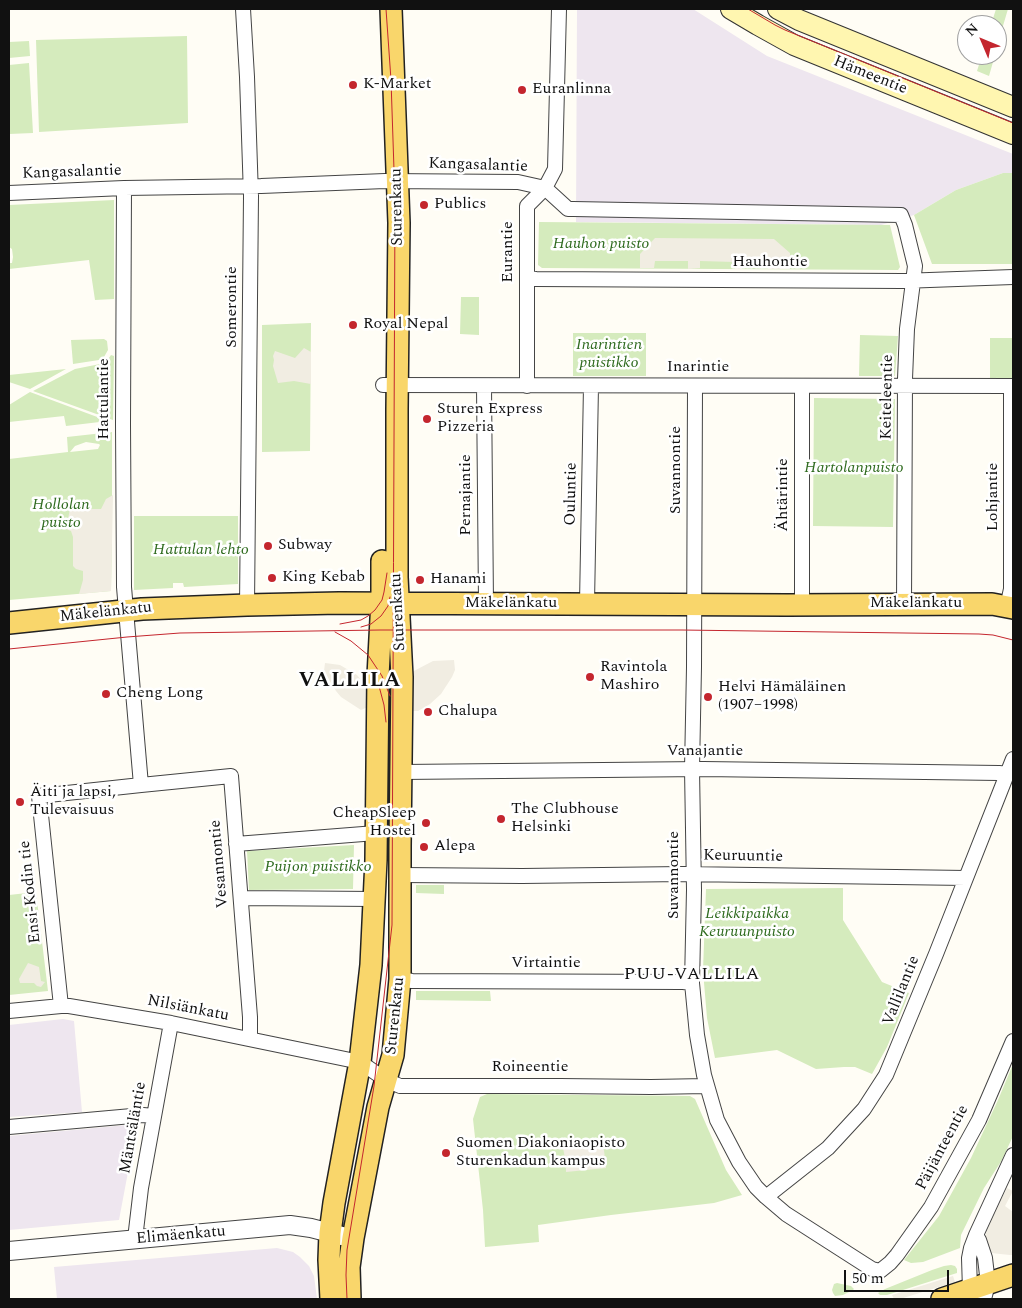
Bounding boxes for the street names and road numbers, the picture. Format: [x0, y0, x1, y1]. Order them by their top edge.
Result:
street label: Hämeentie [830, 53, 910, 99]
street label: Kangasalantie [428, 155, 528, 177]
street label: Kangasalantie [22, 162, 122, 184]
street label: Sturenkatu [388, 168, 408, 246]
street label: Eurantie [499, 221, 519, 283]
street label: Hauhontie [732, 253, 808, 273]
street label: Somerontie [223, 266, 243, 348]
street label: Keiteleentie [878, 354, 898, 440]
street label: Hattulantie [95, 358, 115, 440]
street label: Inarintie [667, 358, 729, 378]
street label: Suvannontie [667, 426, 687, 514]
street label: Pernajantie [457, 454, 477, 536]
street label: Ähtärintie [774, 458, 794, 532]
street label: Ouluntie [562, 462, 582, 526]
street label: Lohjantie [984, 463, 1004, 531]
street label: Sturenkatu [387, 573, 411, 651]
street label: Mäkelänkatu [465, 594, 557, 614]
street label: Mäkelänkatu [870, 594, 962, 614]
street label: Mäkelänkatu [59, 599, 153, 627]
street label: Vanajantie [667, 742, 743, 762]
street label: Vesannontie [207, 819, 233, 909]
street label: Suvannontie [665, 831, 685, 919]
street label: Ensi-Kodin tie [16, 840, 46, 944]
street label: Keuruuntie [703, 847, 783, 867]
street label: Vallilantie [879, 953, 925, 1029]
street label: Virtaintie [511, 954, 581, 974]
street label: Sturenkatu [382, 976, 410, 1056]
street label: Nilsiänkatu [146, 992, 230, 1026]
street label: Roineentie [492, 1058, 568, 1078]
street label: Mäntsäläntie [116, 1081, 152, 1175]
street label: Päijänteentie [913, 1102, 973, 1194]
street label: Elimäenkatu [135, 1223, 227, 1249]

